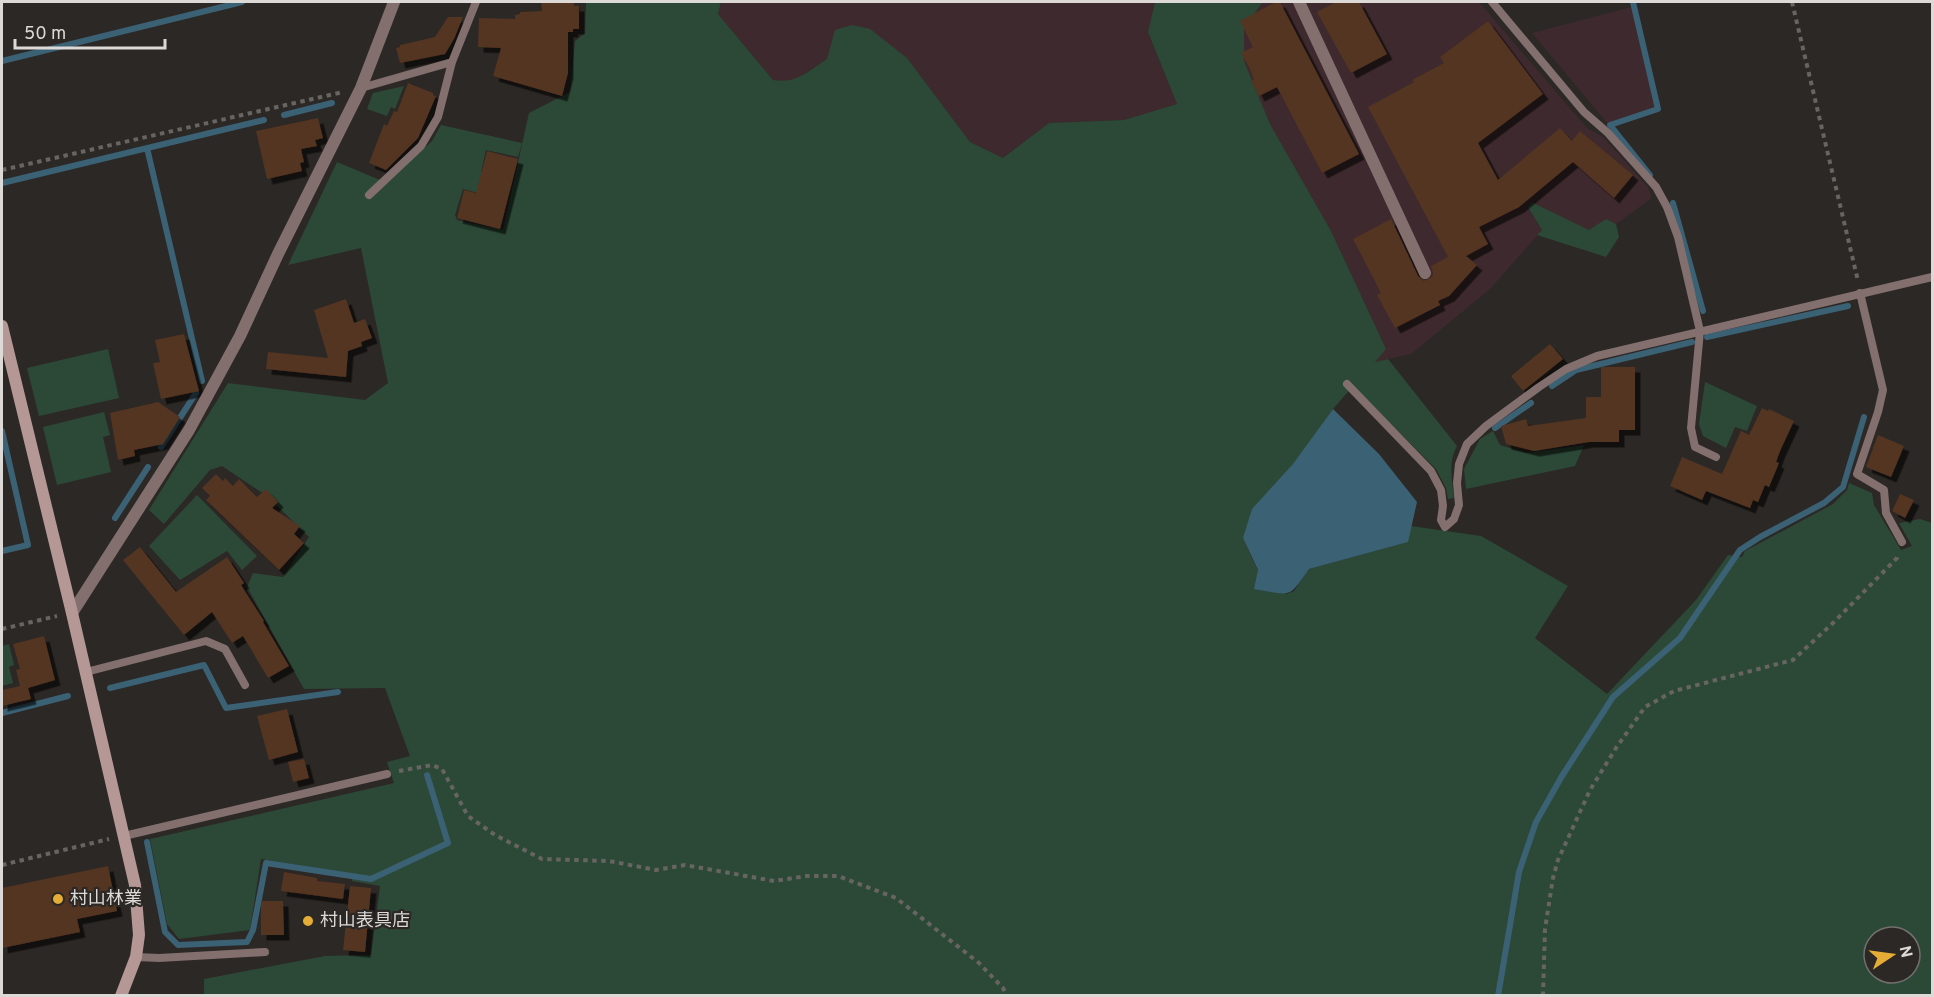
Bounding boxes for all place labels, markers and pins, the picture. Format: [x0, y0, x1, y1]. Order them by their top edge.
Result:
place label: 村山林業 [70, 888, 142, 911]
marker: 村山林業 [51, 892, 65, 906]
place label: 村山表具店 [320, 910, 410, 933]
marker: 村山表具店 [301, 914, 315, 928]

